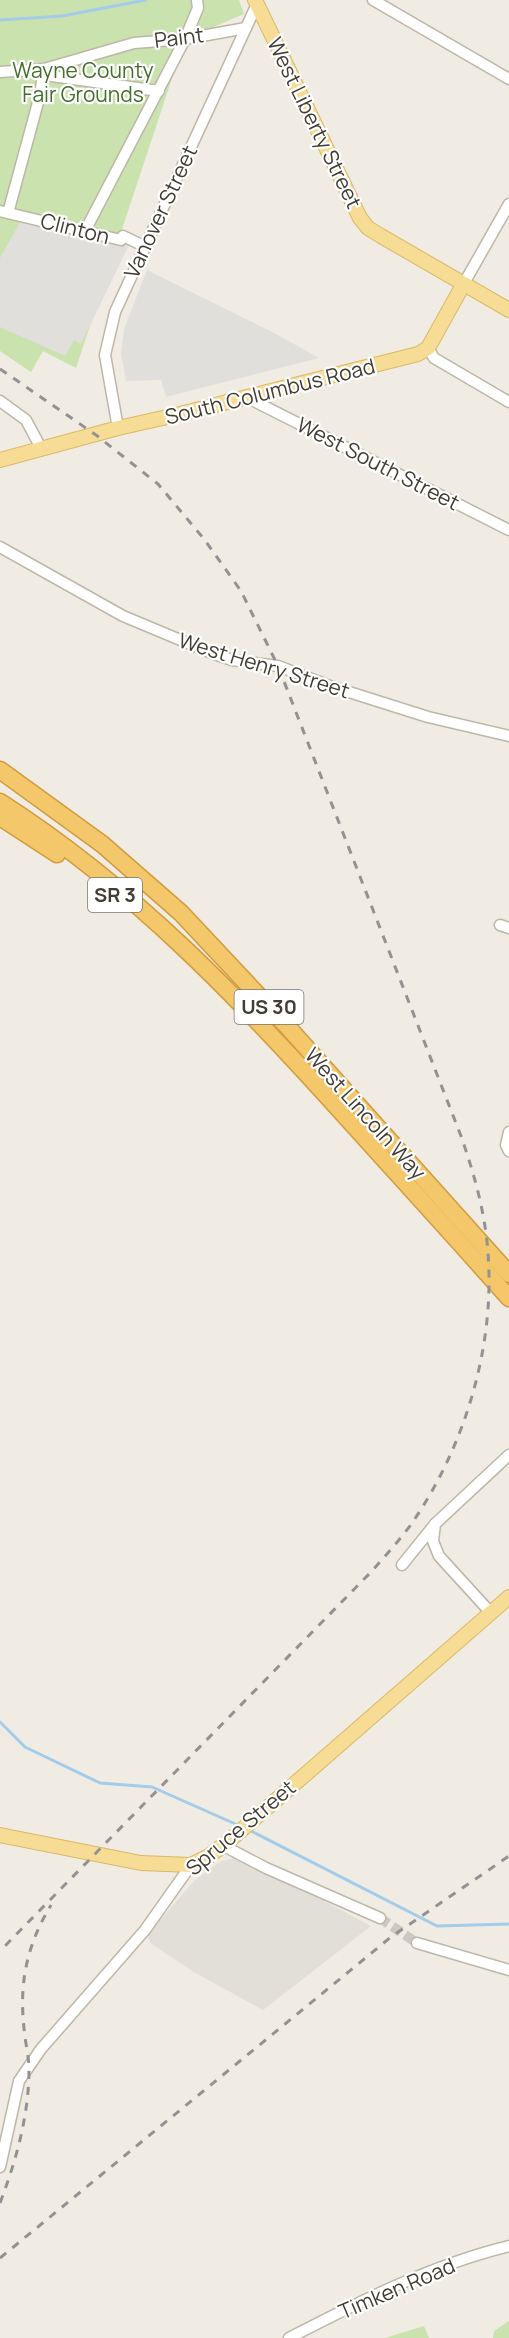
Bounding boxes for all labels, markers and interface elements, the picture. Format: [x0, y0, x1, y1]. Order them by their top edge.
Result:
street label: Paint [153, 20, 205, 54]
street label: West Liberty Street [261, 32, 369, 213]
park label: Wayne County Fair Grounds [12, 56, 154, 108]
street label: Vanover Street [117, 141, 203, 283]
street label: Clinton [38, 206, 113, 250]
street label: South Columbus Road [162, 351, 378, 431]
street label: West South Street [292, 410, 465, 516]
street label: West Henry Street [175, 626, 353, 704]
road number: SR 3 [88, 878, 142, 912]
road number: US 30 [234, 990, 304, 1024]
street label: West Lincoln Way [299, 1041, 433, 1185]
street label: Spruce Street [180, 1773, 301, 1881]
street label: Timken Road [334, 2251, 459, 2325]

